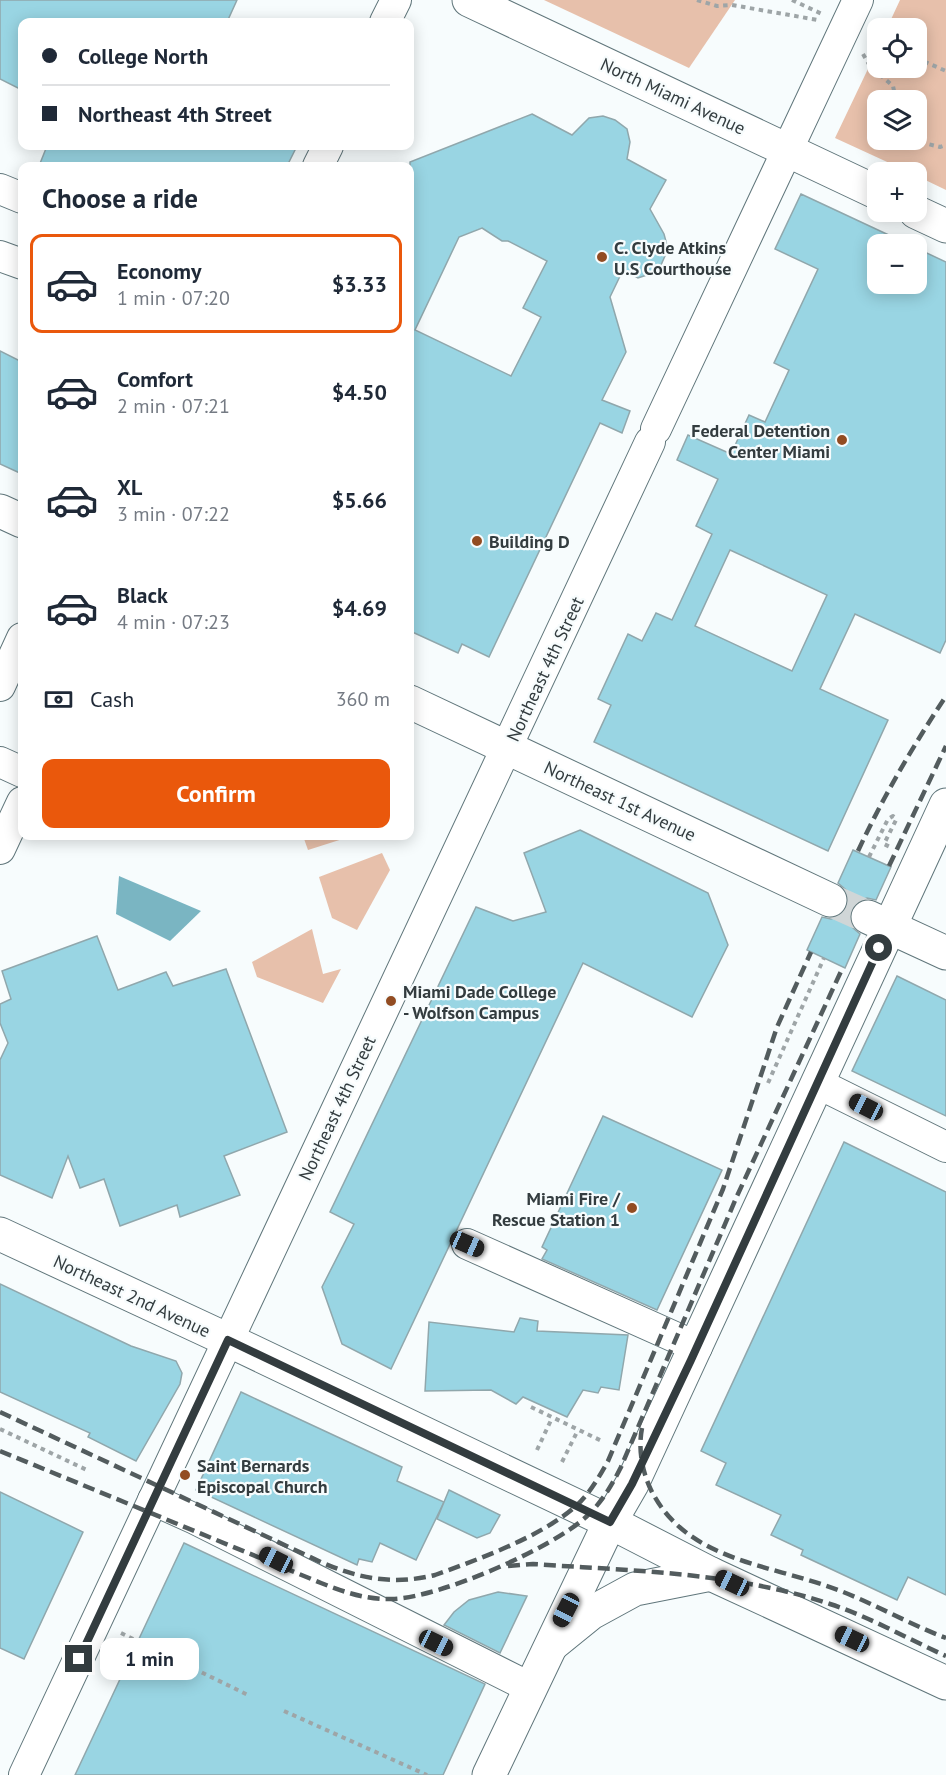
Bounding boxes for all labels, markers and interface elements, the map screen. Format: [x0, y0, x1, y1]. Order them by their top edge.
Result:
map controls [867, 18, 927, 294]
button: locate [867, 18, 927, 78]
text: College North [78, 42, 208, 70]
street label: North Miami Avenue [597, 52, 749, 140]
button: layers [867, 90, 927, 150]
text: Northeast 4th Street [78, 100, 272, 128]
button: + [867, 162, 927, 222]
text: Choose a ride [42, 181, 198, 215]
button: − [867, 234, 927, 294]
place label: C. Clyde Atkins U.S Courthouse [614, 236, 731, 280]
marker: C. Clyde Atkins U.S Courthouse [595, 250, 609, 264]
icon: car [45, 257, 99, 311]
text: Economy [117, 257, 201, 285]
text: $3.33 [332, 270, 387, 298]
text: 1 min · 07:20 [117, 285, 230, 311]
icon: car [45, 365, 99, 419]
text: Comfort [117, 365, 193, 393]
text: $4.50 [332, 378, 387, 406]
text: 2 min · 07:21 [117, 393, 230, 419]
place label: Federal Detention Center Miami [691, 419, 830, 463]
marker: Federal Detention Center Miami [835, 433, 849, 447]
icon: car [45, 473, 99, 527]
text: XL [117, 473, 142, 501]
text: $5.66 [332, 486, 387, 514]
text: 3 min · 07:22 [117, 501, 230, 527]
place label: Building D [489, 530, 570, 553]
marker: Building D [470, 534, 484, 548]
icon: car [45, 581, 99, 635]
text: Black [117, 581, 168, 609]
street label: Northeast 4th Street [501, 593, 589, 745]
text: $4.69 [332, 594, 387, 622]
text: 4 min · 07:23 [117, 609, 230, 635]
icon: cash [42, 683, 75, 716]
text: Cash [90, 685, 134, 713]
text: 360 m [336, 686, 390, 712]
street label: Northeast 1st Avenue [540, 756, 700, 846]
button: Confirm [42, 759, 390, 828]
route start [865, 934, 892, 961]
place label: Miami Dade College - Wolfson Campus [403, 980, 556, 1024]
marker: Miami Dade College - Wolfson Campus [384, 994, 398, 1008]
street label: Northeast 4th Street [293, 1032, 381, 1184]
car [846, 1091, 886, 1123]
place label: Miami Fire / Rescue Station 1 [492, 1187, 621, 1231]
marker: Miami Fire / Rescue Station 1 [625, 1201, 639, 1215]
car [447, 1228, 487, 1260]
street label: Northeast 2nd Avenue [50, 1250, 214, 1342]
place label: Saint Bernards Episcopal Church [197, 1454, 327, 1498]
marker: Saint Bernards Episcopal Church [178, 1468, 192, 1482]
car [256, 1544, 296, 1576]
car [712, 1567, 752, 1599]
car [550, 1590, 582, 1630]
car [832, 1623, 872, 1655]
car [416, 1627, 456, 1659]
callout: 1 min [100, 1638, 199, 1680]
route end [65, 1645, 92, 1672]
text: 1 min [125, 1646, 174, 1672]

